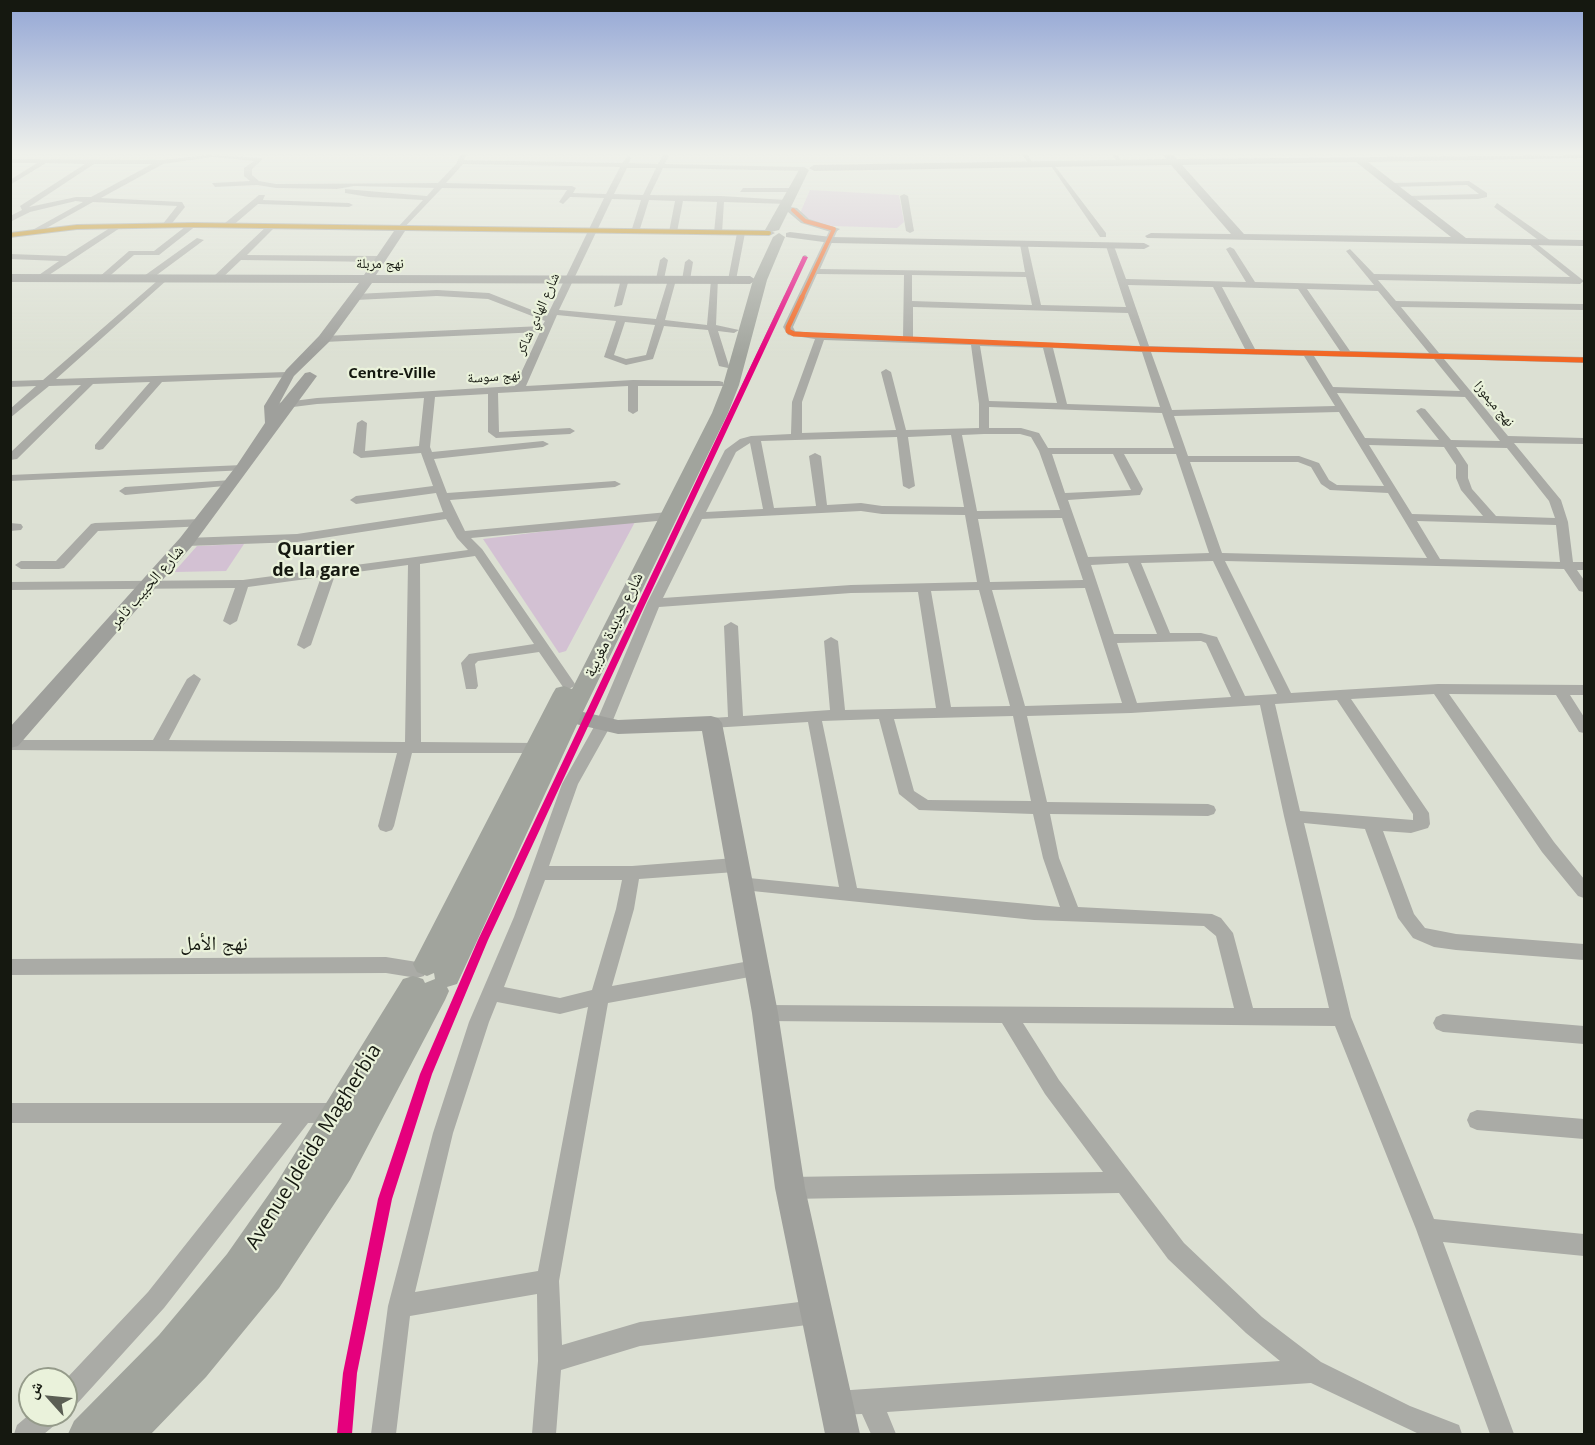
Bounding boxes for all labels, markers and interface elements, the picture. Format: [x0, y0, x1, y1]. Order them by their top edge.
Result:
street label: نهج مربلة [356, 256, 404, 272]
street label: شارع الهادي شاكر [512, 271, 564, 357]
district label: Centre-Ville [348, 365, 436, 383]
street label: نهج سوسة [467, 367, 521, 387]
street label: نهج ميموزا [1470, 378, 1518, 430]
district label: Quartier de la gare [272, 539, 360, 582]
street label: شارع الحبيب ثامر [106, 542, 188, 632]
street label: شارع جديدة مغربية [580, 570, 648, 680]
street label: نهج الأمل [180, 932, 248, 956]
street label: Avenue Jdeida Magherbia [241, 1040, 387, 1254]
north arrow [18, 1367, 78, 1427]
text: ش [20, 1377, 47, 1402]

